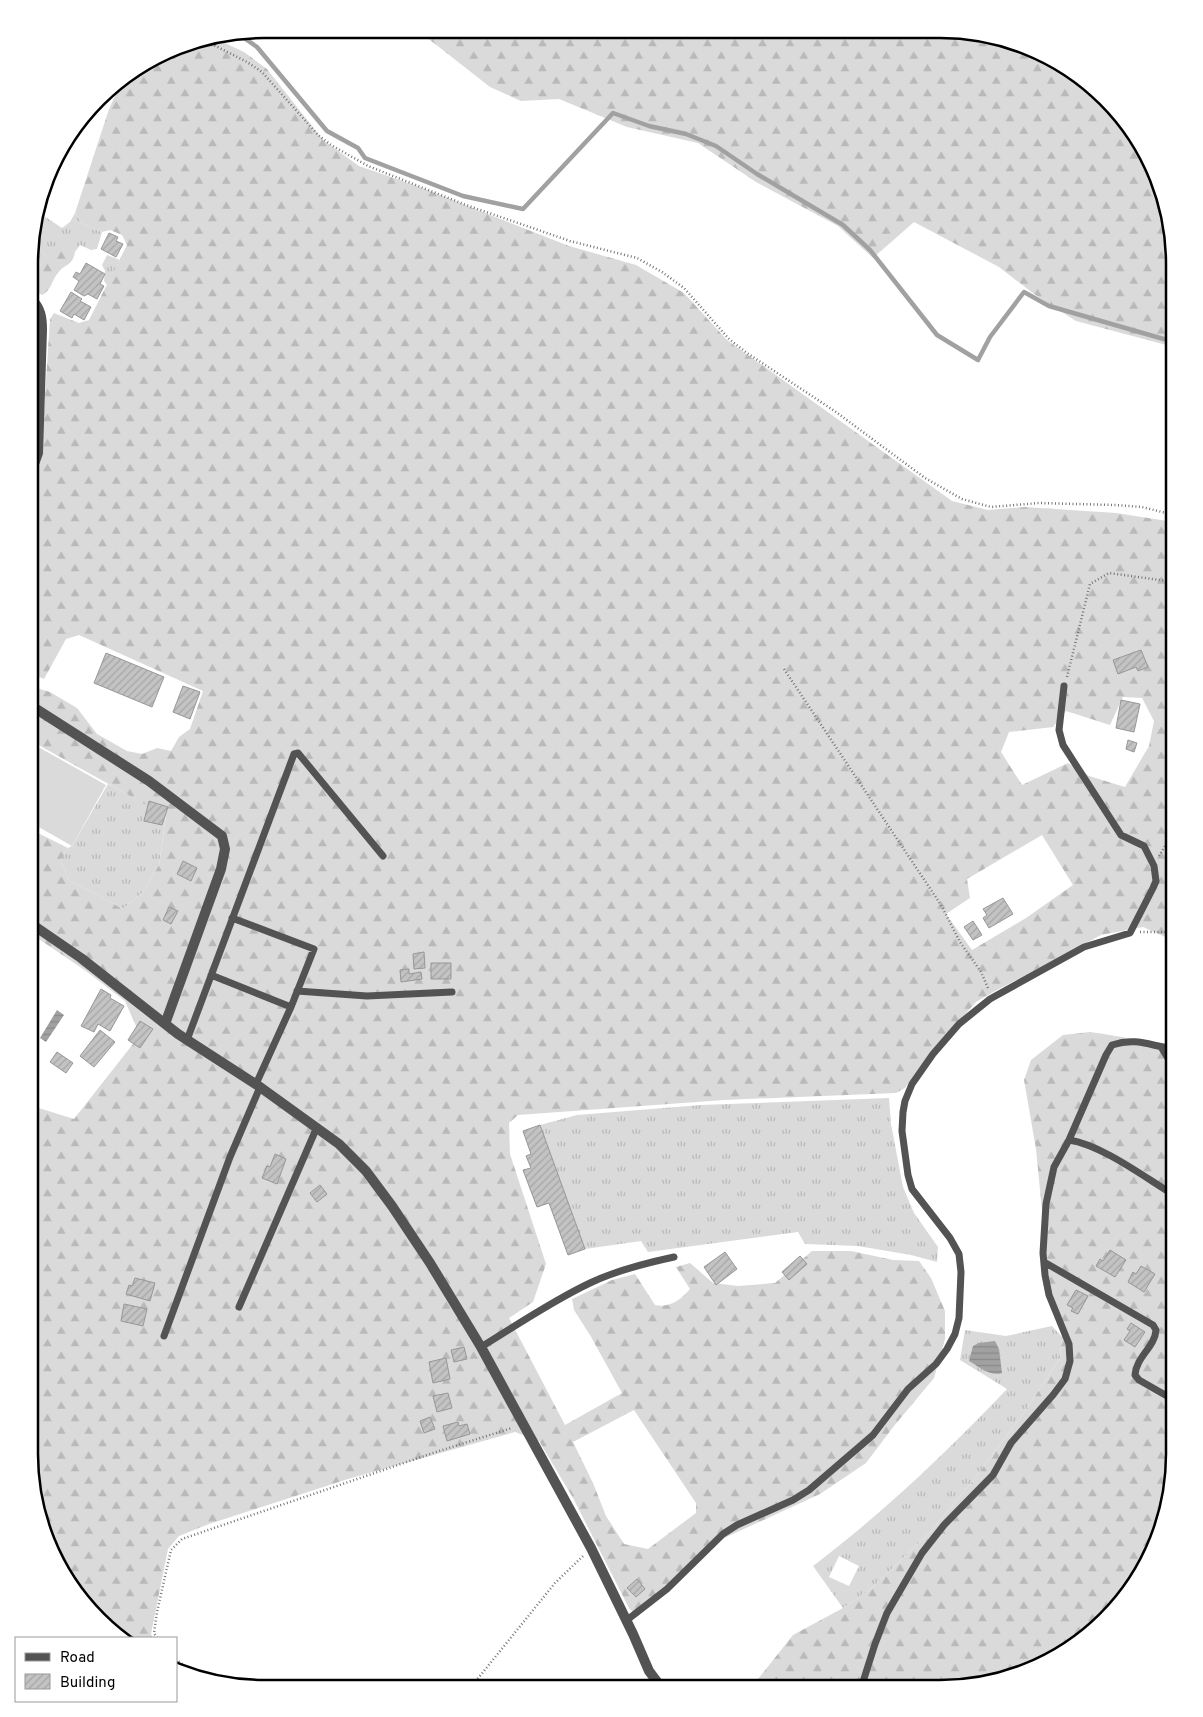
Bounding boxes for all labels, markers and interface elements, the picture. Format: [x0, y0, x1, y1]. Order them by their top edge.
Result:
legend [15, 1637, 178, 1702]
text: Road [60, 1649, 95, 1668]
text: Building [60, 1674, 115, 1693]

